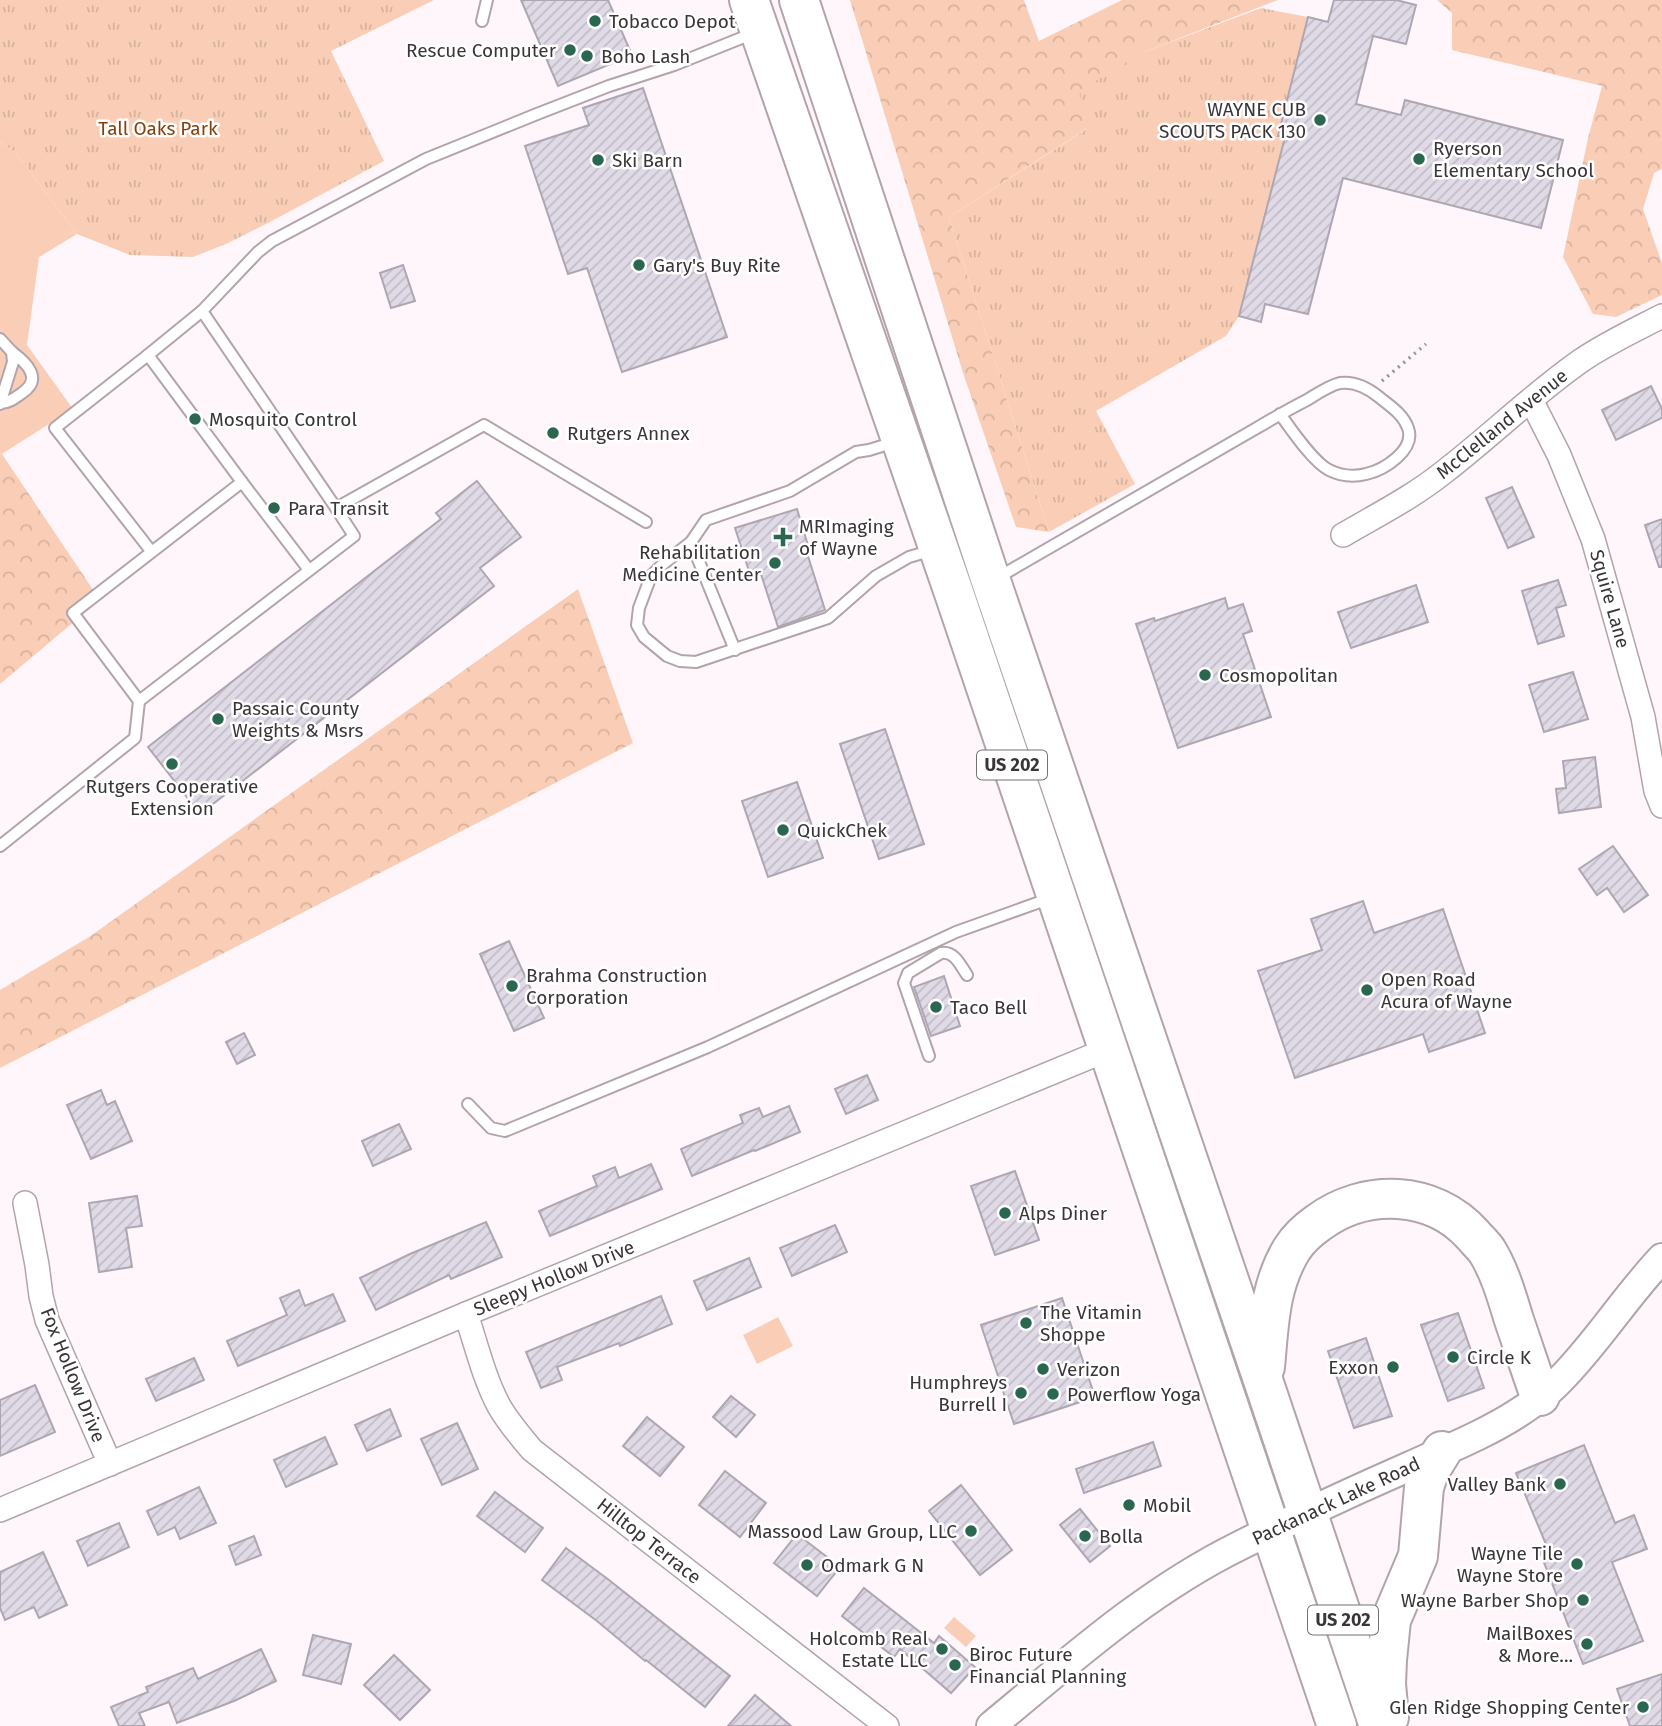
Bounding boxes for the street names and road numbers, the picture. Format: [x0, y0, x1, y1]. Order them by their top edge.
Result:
street label: McClelland Avenue [1432, 364, 1572, 484]
street label: Squire Lane [1585, 547, 1635, 651]
road number: US 202 [977, 750, 1047, 780]
street label: Sleepy Hollow Drive [470, 1235, 638, 1321]
street label: Fox Hollow Drive [36, 1304, 110, 1446]
street label: Packanack Lake Road [1248, 1452, 1424, 1550]
street label: Hilltop Terrace [592, 1493, 706, 1589]
road number: US 202 [1308, 1605, 1378, 1634]

